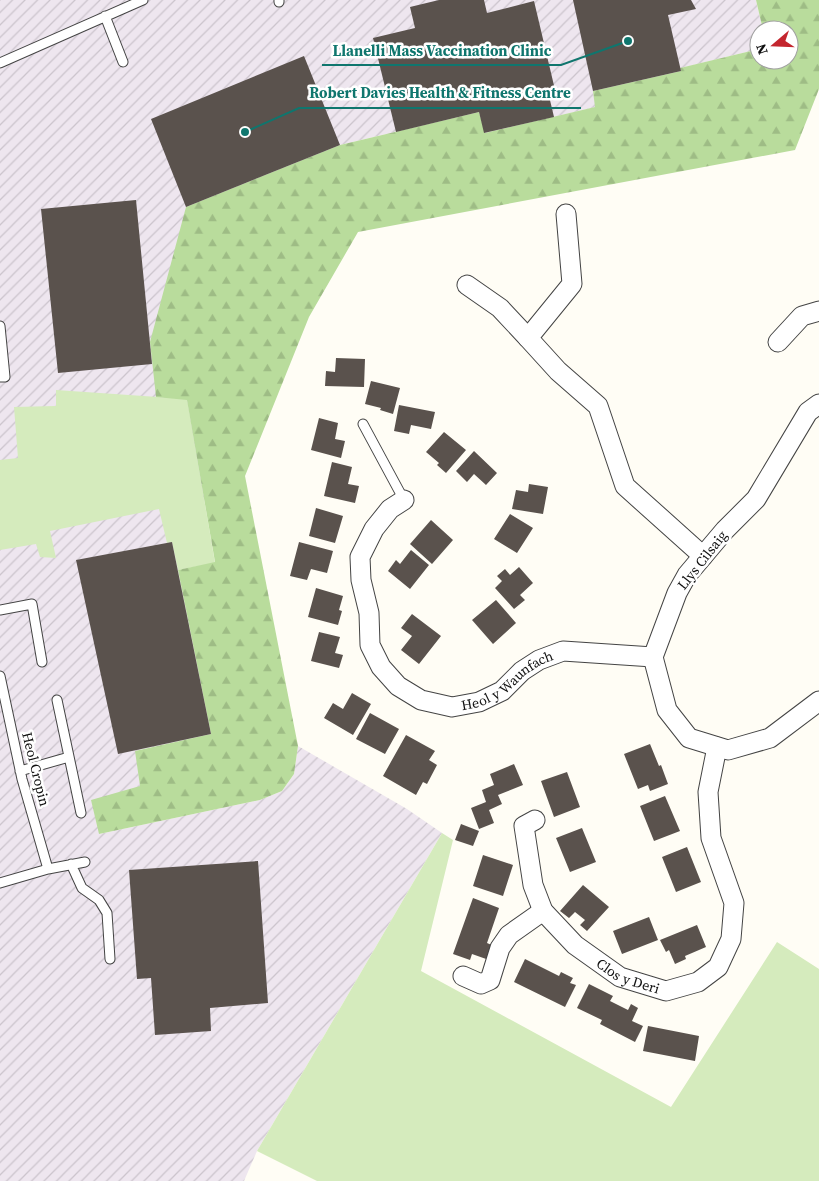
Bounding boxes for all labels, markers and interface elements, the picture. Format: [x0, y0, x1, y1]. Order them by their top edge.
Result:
north arrow [749, 20, 799, 70]
callout: Llanelli Mass Vaccination Clinic [322, 35, 561, 65]
text: Llanelli Mass Vaccination Clinic [333, 40, 552, 61]
text: N [751, 41, 773, 57]
callout: Robert Davies Health & Fitness Centre [299, 78, 581, 108]
text: Robert Davies Health & Fitness Centre [309, 82, 571, 103]
street label: Llys Cilsaig [672, 526, 732, 594]
street label: Heol y Waunfach [459, 646, 556, 715]
street label: Heol Cropin [17, 730, 55, 809]
street label: Clos y Deri [592, 953, 662, 998]

